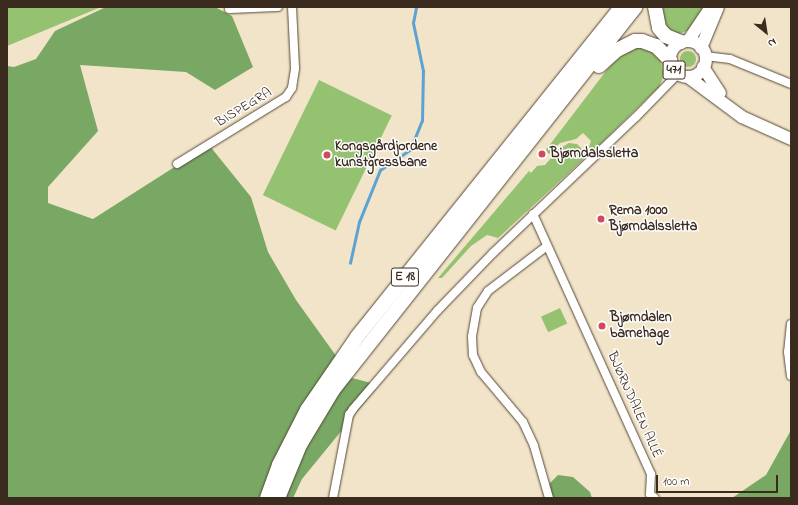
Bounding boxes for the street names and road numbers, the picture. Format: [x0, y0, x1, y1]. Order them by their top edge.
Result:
road number: 471 [662, 59, 686, 81]
street label: BISPEGRA [213, 85, 275, 131]
road number: E 18 [390, 266, 420, 288]
street label: BJØRNDALEN ALLÉ [603, 349, 665, 461]

